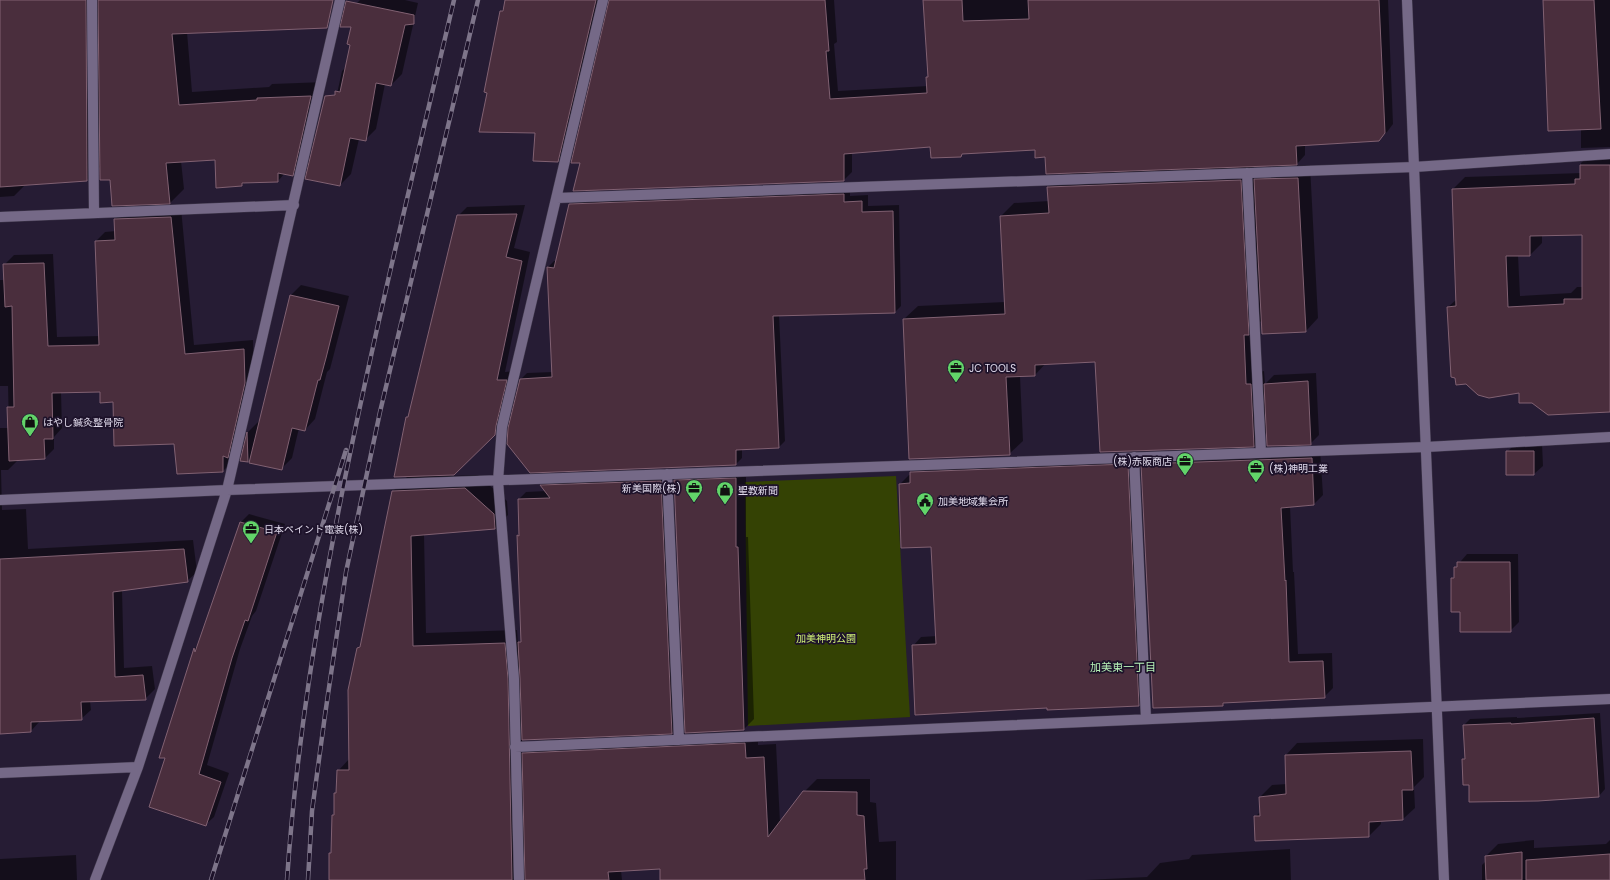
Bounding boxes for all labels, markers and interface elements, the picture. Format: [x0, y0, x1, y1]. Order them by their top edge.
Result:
office icon: JC TOOLS [946, 358, 966, 383]
place label: JC TOOLS [969, 361, 1016, 376]
shop icon: はやし鍼灸整骨院 [20, 412, 40, 437]
place label: はやし鍼灸整骨院 [43, 415, 123, 430]
office icon: (株)赤阪商店 [1175, 451, 1195, 476]
place label: (株)赤阪商店 [1113, 454, 1172, 469]
office icon: (株)神明工業 [1246, 458, 1266, 483]
place label: (株)神明工業 [1269, 461, 1328, 476]
office icon: 新美国際(株) [684, 478, 704, 503]
shop icon: 聖教新聞 [715, 480, 735, 505]
place label: 新美国際(株) [622, 481, 681, 496]
place label: 聖教新聞 [738, 483, 778, 498]
public building icon: 加美地域集会所 [915, 491, 935, 516]
place label: 加美地域集会所 [938, 494, 1008, 509]
office icon: 日本ペイント電装(株) [241, 519, 261, 544]
place label: 日本ペイント電装(株) [264, 522, 363, 537]
park label: 加美神明公園 [796, 631, 856, 646]
district label: 加美東一丁目 [1090, 659, 1156, 675]

